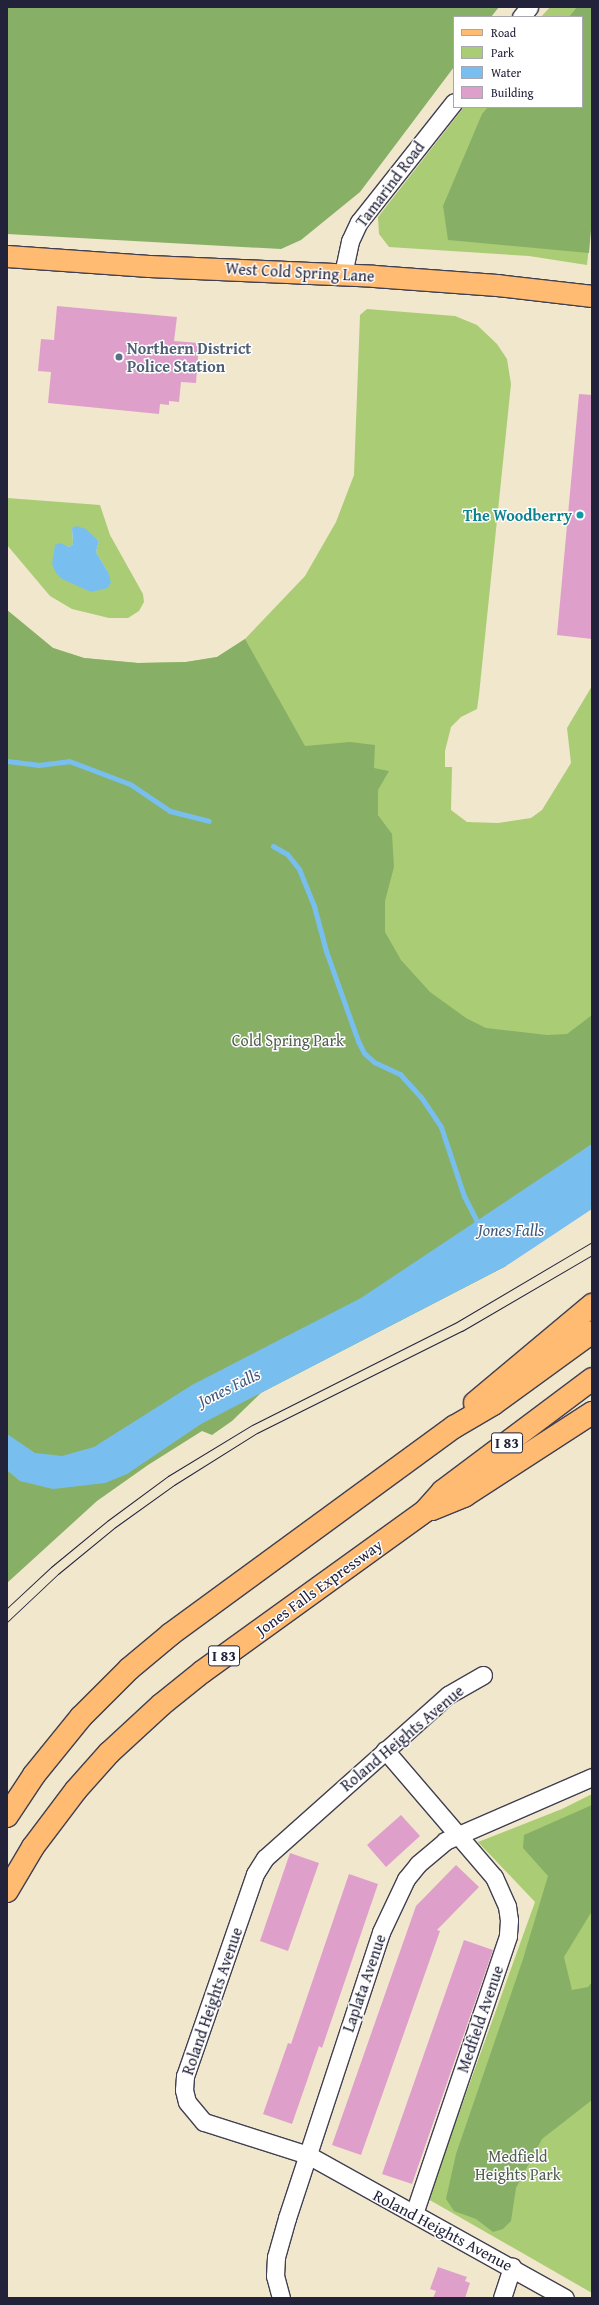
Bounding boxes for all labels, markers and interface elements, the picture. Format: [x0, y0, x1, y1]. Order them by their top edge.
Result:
legend [453, 16, 583, 108]
text: Road [491, 24, 516, 41]
text: Park [491, 44, 514, 61]
text: Water [491, 64, 521, 81]
text: Building [491, 84, 534, 101]
street label: Tamarind Road [352, 137, 428, 231]
street label: West Cold Spring Lane [225, 259, 375, 285]
place label: Northern District Police Station [127, 338, 251, 376]
marker: Northern District Police Station [114, 352, 124, 362]
place label: The Woodberry [463, 505, 572, 525]
marker: The Woodberry [575, 510, 585, 520]
park label: Cold Spring Park [232, 1030, 344, 1050]
water label: Jones Falls [478, 1220, 544, 1240]
water label: Jones Falls [195, 1363, 263, 1411]
road number: I 83 [491, 1430, 523, 1456]
street label: Jones Falls Expressway [252, 1535, 386, 1639]
road number: I 83 [208, 1643, 240, 1669]
street label: Roland Heights Avenue [337, 1681, 467, 1795]
street label: Roland Heights Avenue [178, 1925, 246, 2077]
street label: Laplata Avenue [338, 1932, 390, 2034]
street label: Medfield Avenue [453, 1963, 507, 2075]
park label: Medfield Heights Park [475, 2146, 561, 2184]
street label: Roland Heights Avenue [370, 2185, 516, 2275]

